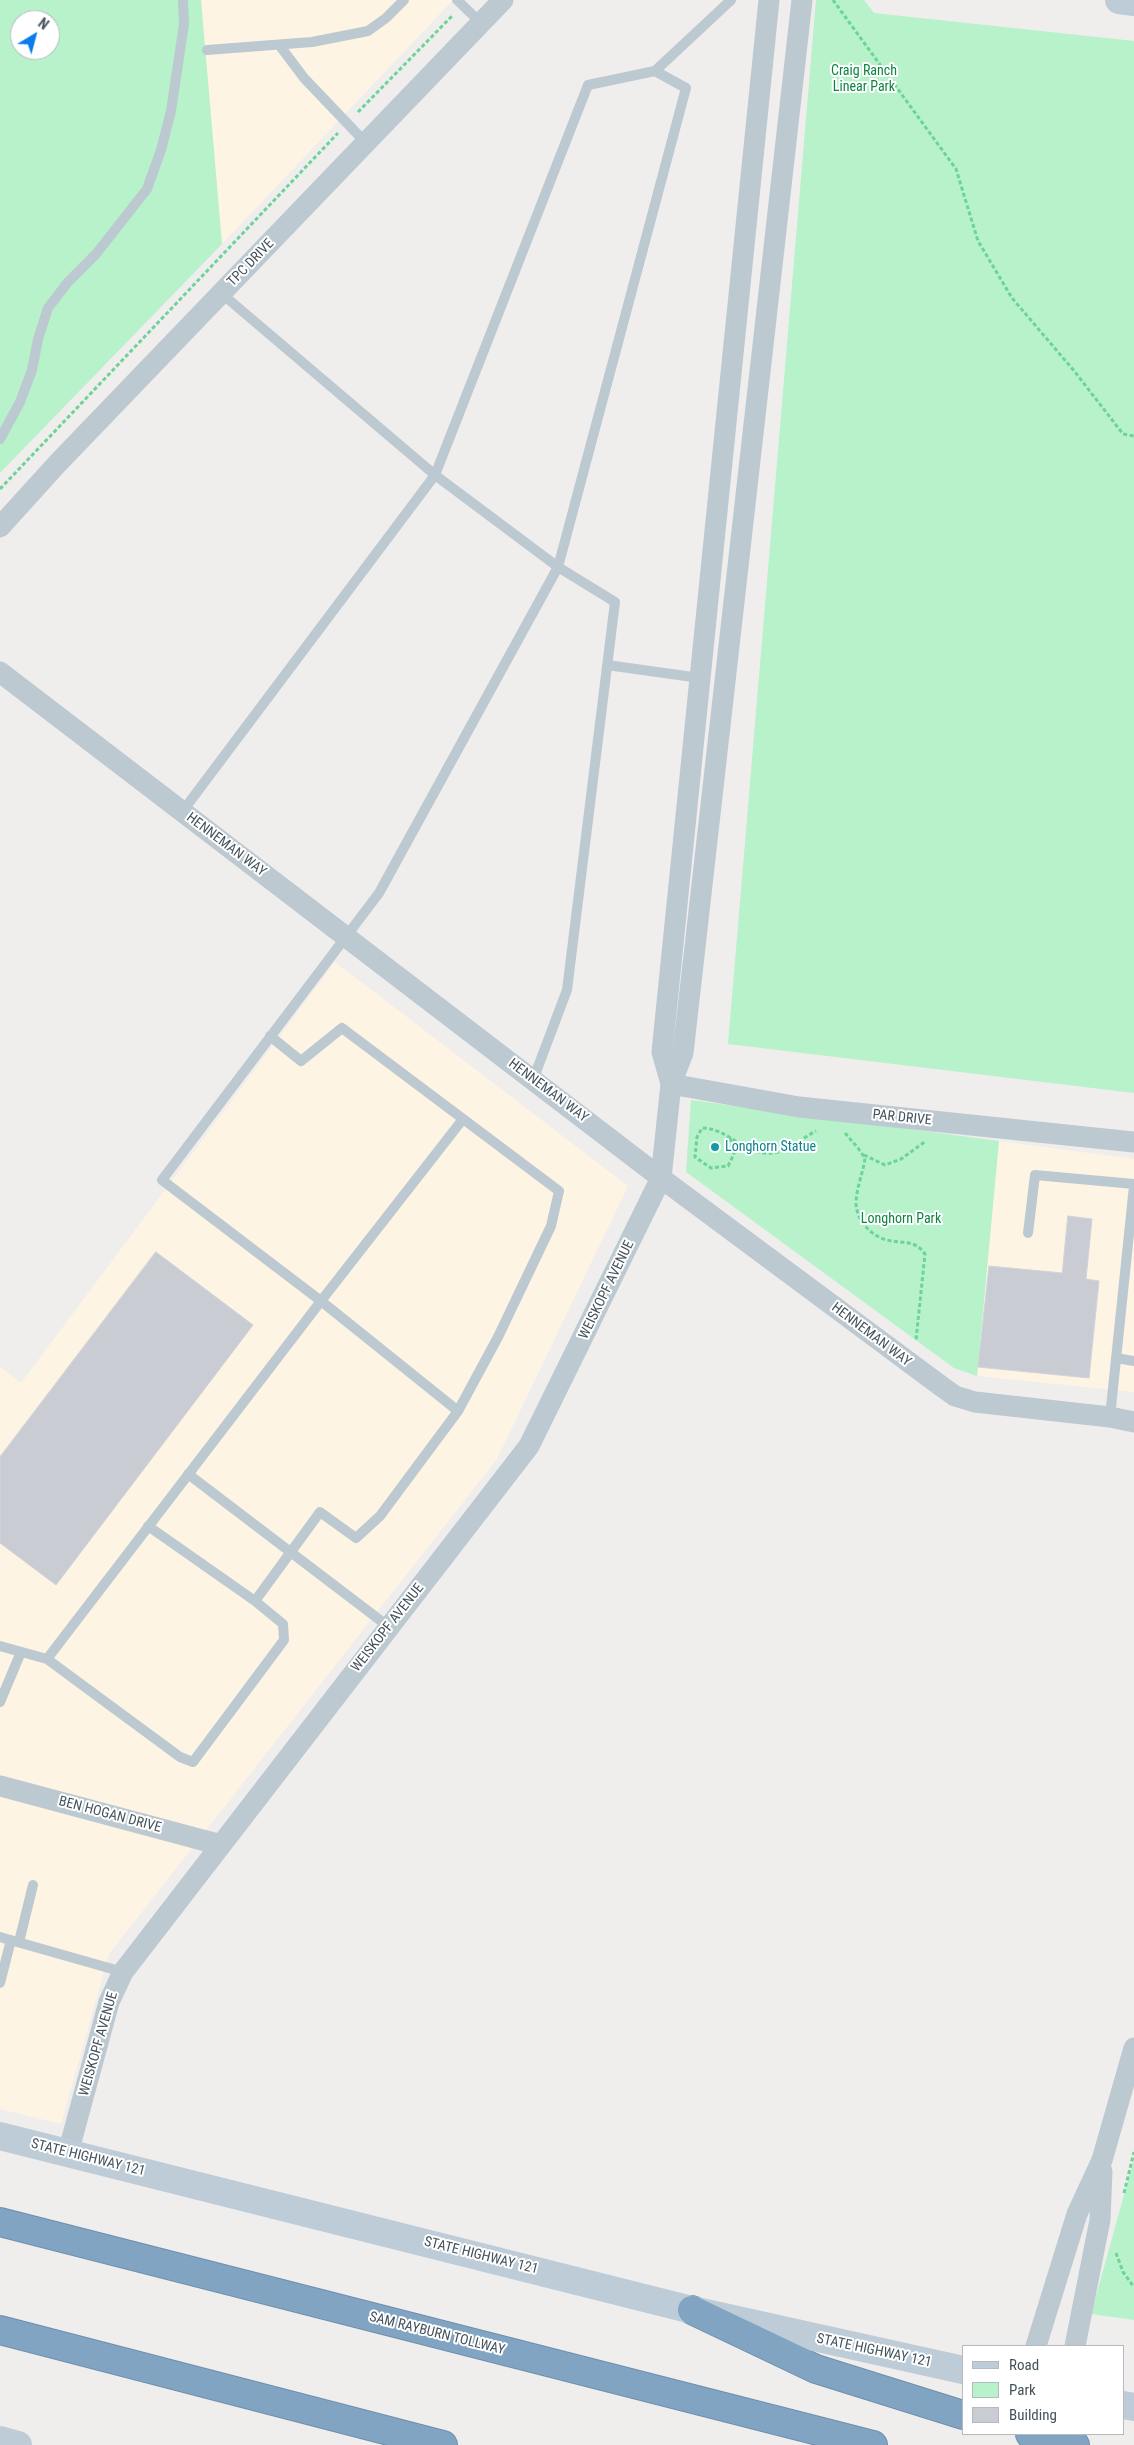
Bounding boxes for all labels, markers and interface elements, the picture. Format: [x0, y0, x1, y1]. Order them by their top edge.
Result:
north arrow [10, 10, 60, 60]
text: N [35, 15, 52, 33]
park label: Craig Ranch Linear Park [831, 63, 897, 95]
street label: TPC DRIVE [224, 236, 278, 290]
street label: HENNEMAN WAY [183, 809, 269, 881]
street label: HENNEMAN WAY [505, 1055, 591, 1127]
street label: PAR DRIVE [872, 1107, 932, 1129]
place label: Longhorn Statue [725, 1139, 816, 1155]
marker: Longhorn Statue [709, 1141, 721, 1153]
park label: Longhorn Park [861, 1211, 941, 1227]
street label: WEISKOPF AVENUE [576, 1238, 638, 1342]
street label: HENNEMAN WAY [828, 1299, 914, 1371]
street label: WEISKOPF AVENUE [348, 1580, 428, 1676]
street label: BEN HOGAN DRIVE [57, 1793, 163, 1837]
street label: WEISKOPF AVENUE [76, 1990, 122, 2098]
street label: STATE HIGHWAY 121 [29, 2136, 147, 2180]
street label: STATE HIGHWAY 121 [422, 2234, 540, 2278]
street label: SAM RAYBURN TOLLWAY [367, 2309, 507, 2359]
street label: STATE HIGHWAY 121 [815, 2331, 933, 2371]
legend [962, 2345, 1124, 2435]
text: Road [1009, 2356, 1039, 2374]
text: Park [1009, 2381, 1036, 2399]
text: Building [1009, 2406, 1057, 2424]

